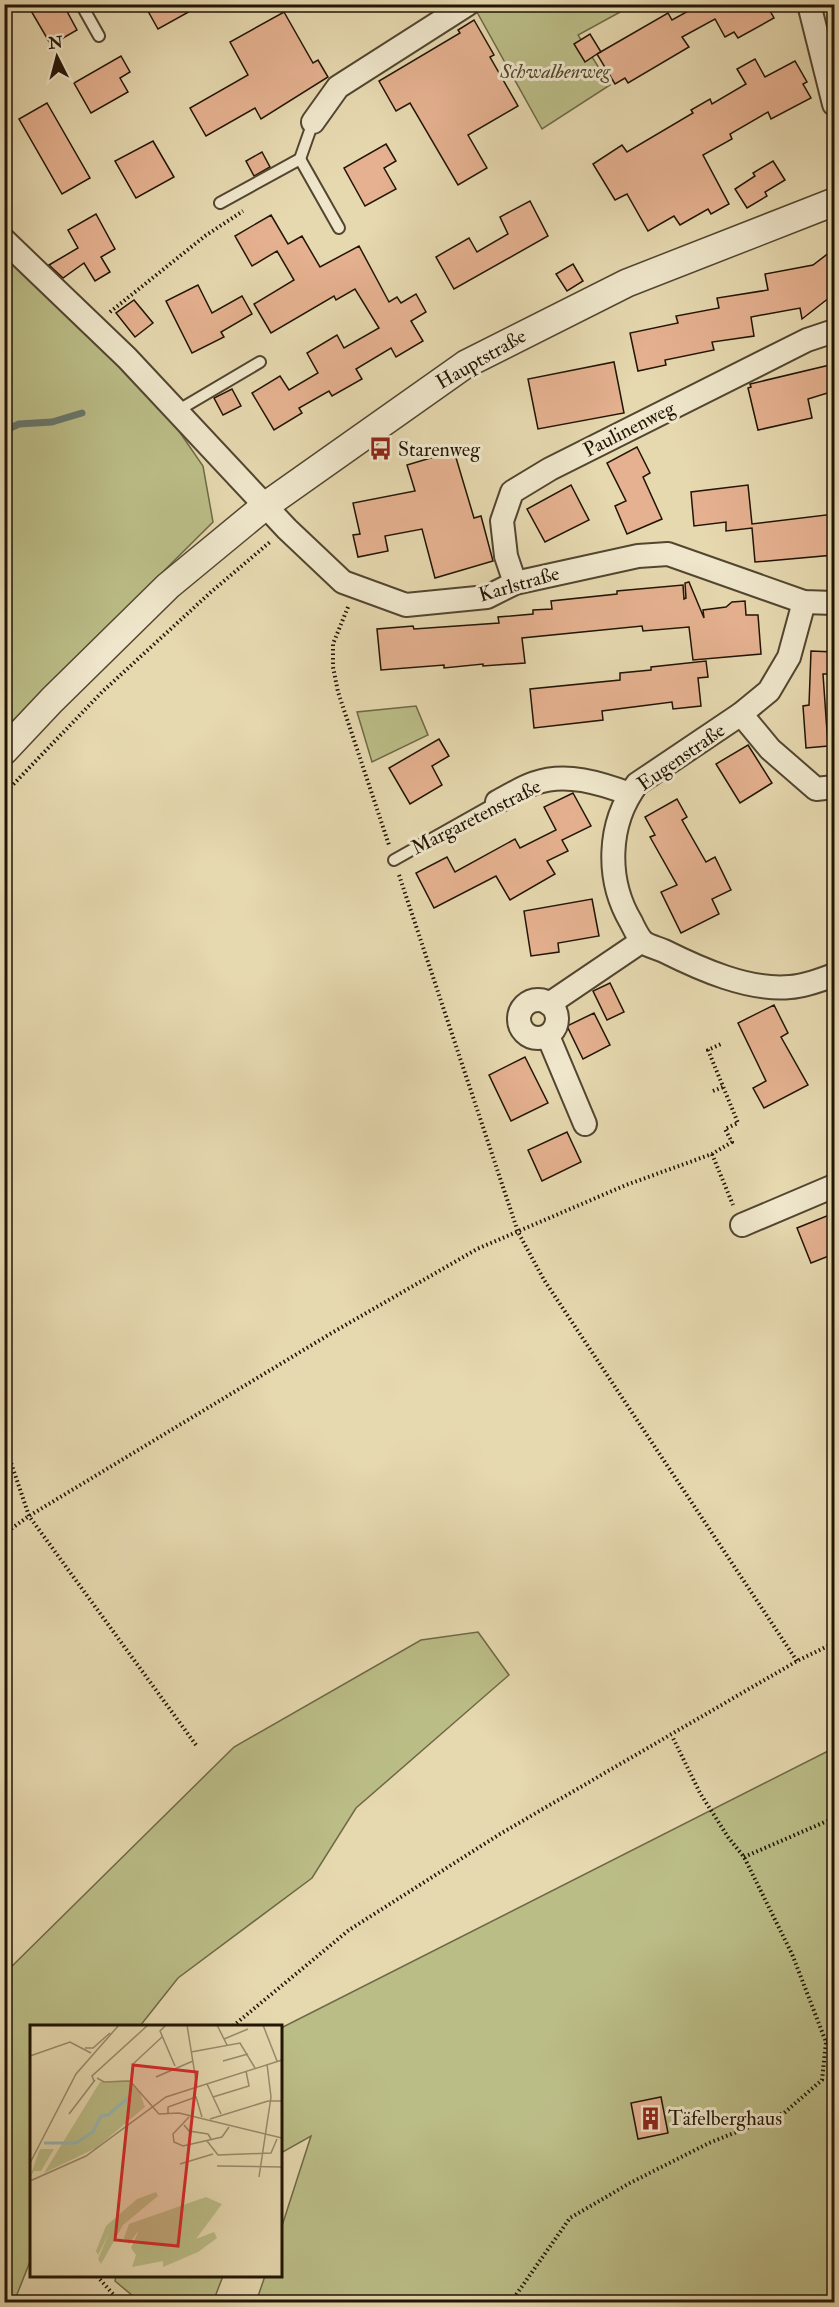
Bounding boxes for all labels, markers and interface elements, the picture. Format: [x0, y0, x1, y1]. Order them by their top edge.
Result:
north arrow [27, 27, 87, 87]
text: N [46, 32, 64, 54]
park label: Schwalbenweg [499, 59, 611, 84]
street label: Hauptstraße [432, 323, 531, 396]
street label: Paulinenweg [579, 395, 680, 463]
bus stop icon: Starenweg [367, 436, 393, 462]
place label: Starenweg [398, 437, 481, 462]
street label: Karlstraße [476, 561, 562, 607]
street label: Eugenstraße [632, 718, 730, 796]
street label: Margaretenstraße [407, 774, 545, 860]
inset map [30, 2025, 282, 2277]
building icon: Täfelberghaus [637, 2105, 663, 2131]
place label: Täfelberghaus [668, 2106, 782, 2131]

